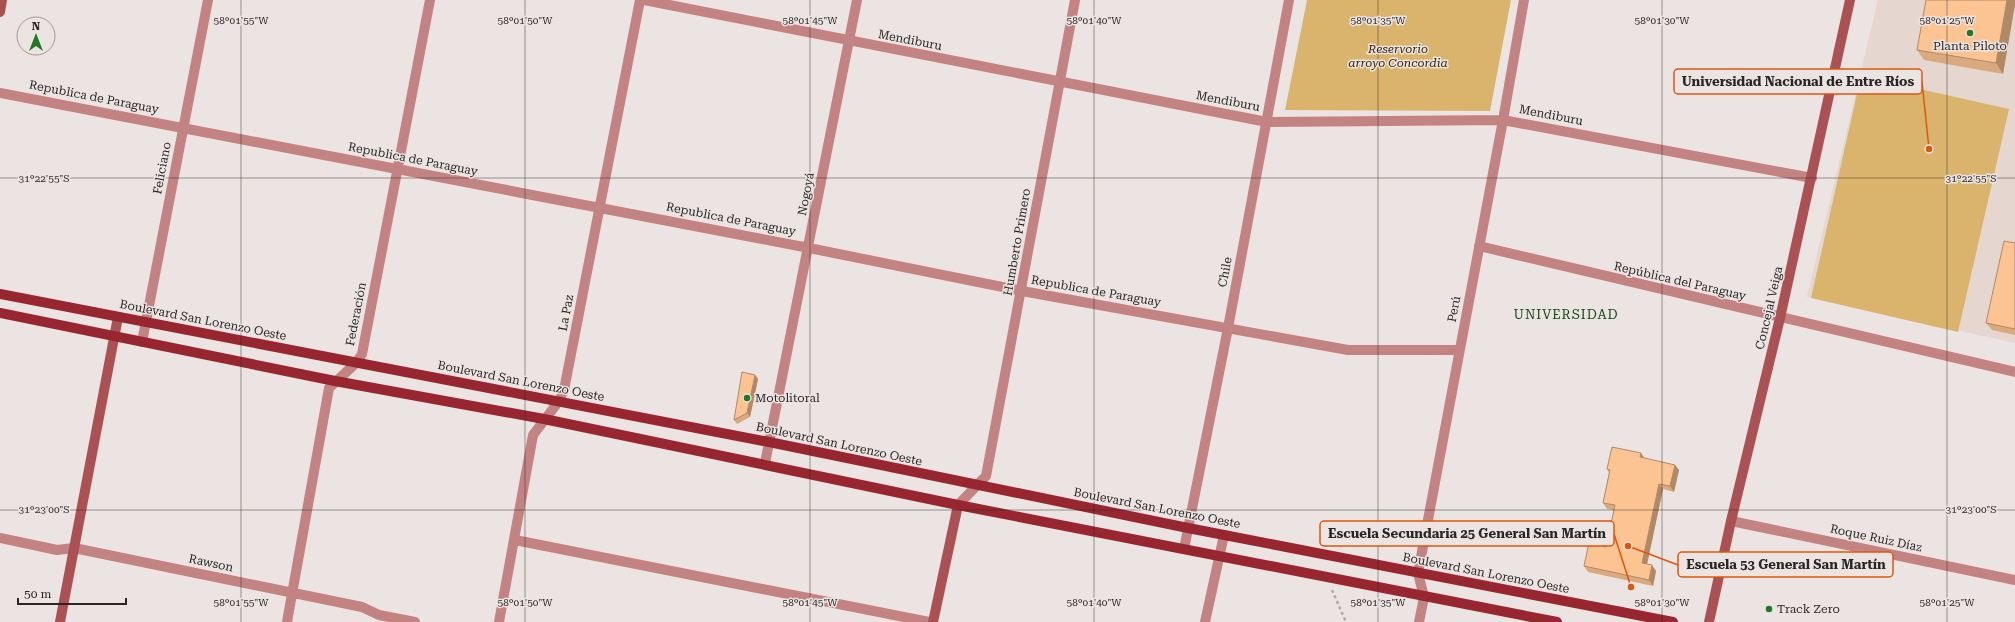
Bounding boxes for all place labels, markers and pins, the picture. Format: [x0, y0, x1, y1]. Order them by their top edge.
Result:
marker: Planta Piloto [1965, 28, 1975, 38]
place label: Planta Piloto [1933, 39, 2007, 53]
callout: Universidad Nacional de Entre Ríos [1674, 69, 1922, 94]
place label: Motolitoral [755, 391, 820, 405]
marker: Motolitoral [742, 393, 752, 403]
callout: Escuela Secundaria 25 General San Martín [1320, 521, 1614, 546]
callout: Escuela 53 General San Martín [1678, 552, 1893, 577]
place label: Track Zero [1777, 602, 1840, 616]
marker: Track Zero [1764, 604, 1774, 614]

